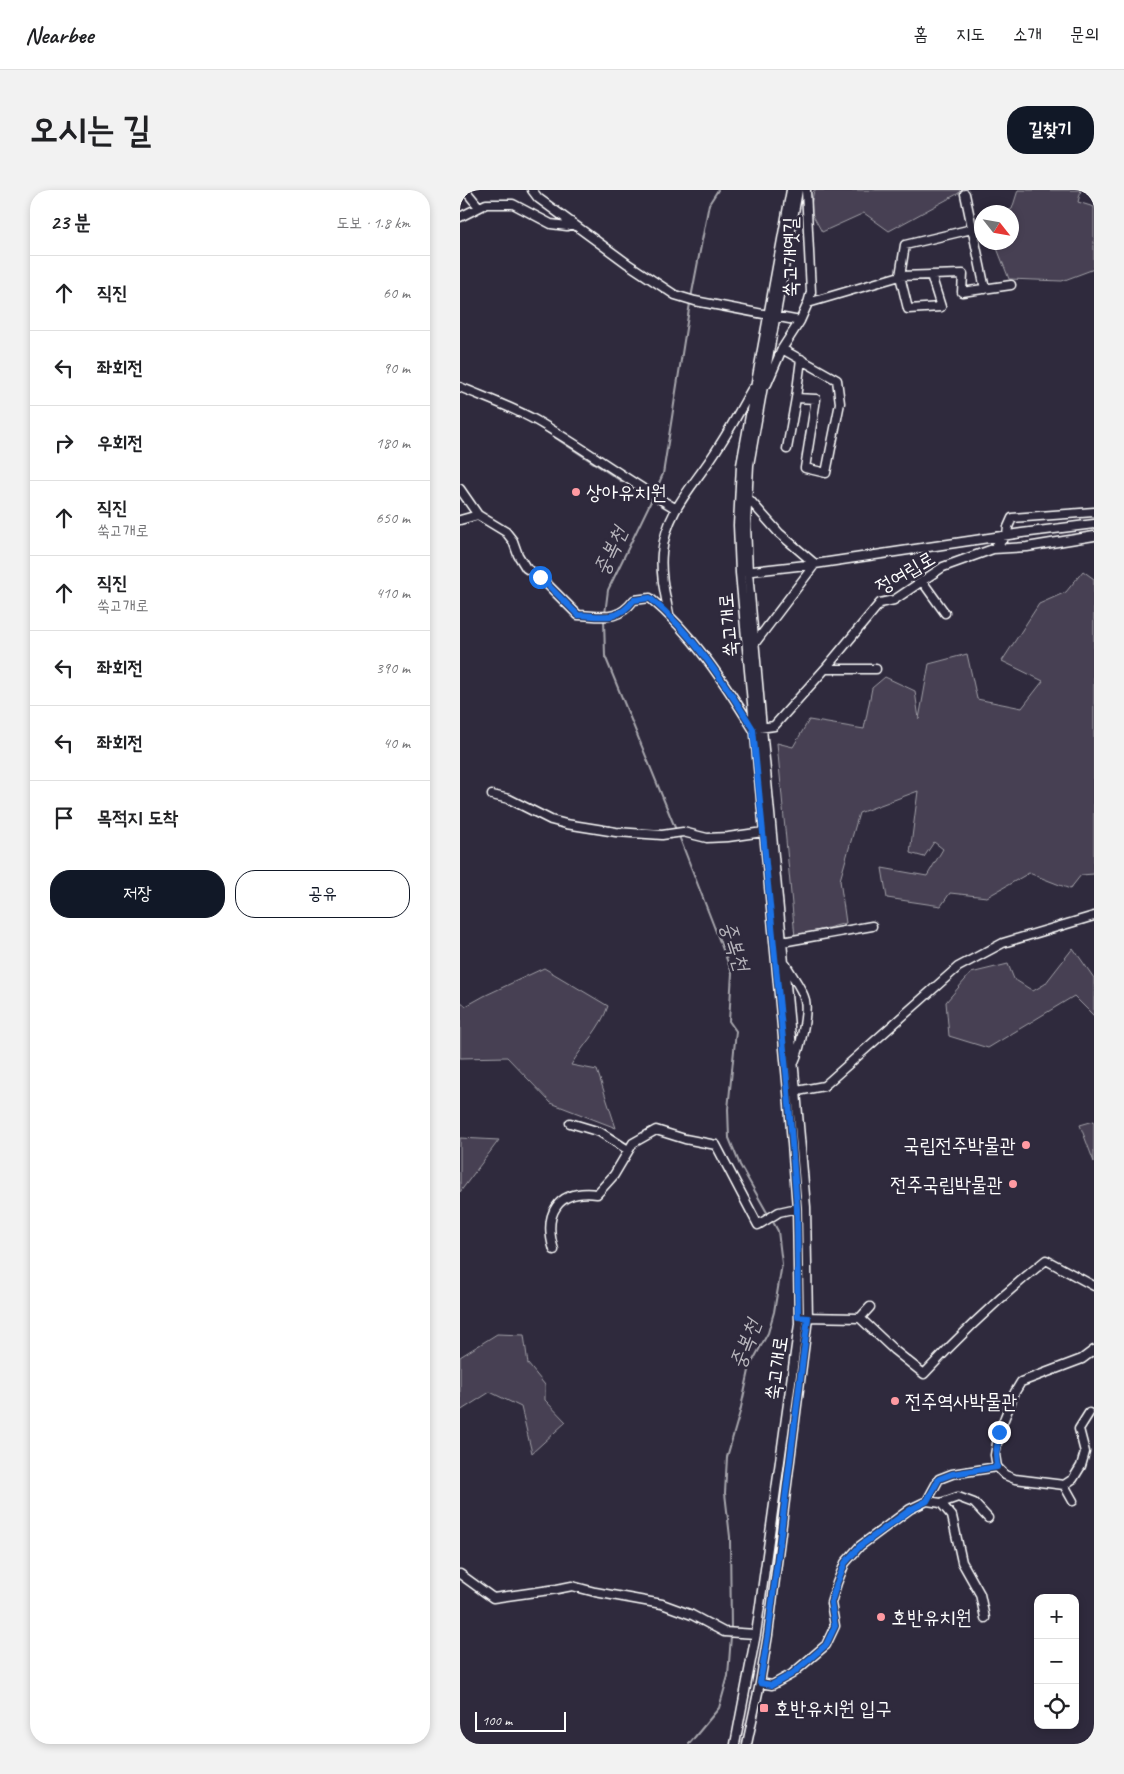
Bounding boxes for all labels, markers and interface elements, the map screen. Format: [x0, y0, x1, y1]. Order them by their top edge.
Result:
text: Nearbee [25, 20, 93, 50]
text: 홈 [914, 23, 928, 45]
text: 지도 [956, 23, 985, 45]
text: 소개 [1013, 23, 1042, 45]
text: 문의 [1070, 23, 1099, 45]
button: 길찾기 [1007, 106, 1094, 154]
text: 오시는 길 [30, 107, 151, 152]
north arrow [974, 205, 1019, 250]
text: 23 분 [50, 209, 91, 235]
text: 도보 · 1.8 km [336, 213, 410, 233]
street label: 쑥고개옛길 [778, 217, 803, 297]
icon: ahead [50, 279, 78, 307]
text: 직진 [97, 281, 128, 305]
text: 60 m [383, 283, 410, 303]
icon: left [50, 354, 78, 382]
text: 좌회전 [97, 356, 143, 380]
text: 90 m [383, 358, 410, 378]
icon: right [50, 429, 78, 457]
text: 우회전 [97, 431, 143, 455]
text: 180 m [376, 433, 410, 453]
place label: 상아유치원 [586, 480, 666, 505]
marker: 상아유치원 [570, 486, 582, 498]
text: 직진 [97, 496, 128, 520]
icon: ahead [50, 504, 78, 532]
text: 650 m [376, 508, 410, 528]
text: 쑥고개로 [97, 521, 149, 541]
water label: 중복천 [588, 521, 633, 579]
street label: 정여립로 [871, 546, 939, 599]
route start [529, 566, 552, 589]
text: 직진 [97, 571, 128, 595]
icon: ahead [50, 579, 78, 607]
text: 410 m [376, 583, 410, 603]
street label: 쑥고개로 [713, 592, 744, 658]
text: 쑥고개로 [97, 596, 149, 616]
icon: left [50, 654, 78, 682]
text: 좌회전 [97, 656, 143, 680]
text: 390 m [376, 658, 410, 678]
icon: left [50, 729, 78, 757]
text: 좌회전 [97, 731, 143, 755]
text: 40 m [383, 733, 410, 753]
icon: arrive [50, 804, 78, 832]
text: 목적지 도착 [97, 806, 178, 830]
button: 저장 [50, 870, 225, 918]
button: 공유 [235, 870, 410, 918]
water label: 중복천 [715, 918, 756, 976]
place label: 국립전주박물관 [903, 1133, 1016, 1158]
marker: 국립전주박물관 [1020, 1139, 1032, 1151]
place label: 전주국립박물관 [890, 1172, 1003, 1197]
marker: 전주국립박물관 [1007, 1178, 1019, 1190]
water label: 중복천 [724, 1314, 767, 1372]
street label: 쑥고개로 [760, 1334, 793, 1402]
place label: 전주역사박물관 [905, 1389, 1018, 1414]
marker: 전주역사박물관 [889, 1395, 901, 1407]
route end [988, 1421, 1011, 1444]
map controls [1034, 1594, 1079, 1729]
button: + [1034, 1594, 1079, 1639]
place label: 호반유치원 [891, 1605, 971, 1630]
marker: 호반유치원 [875, 1611, 887, 1623]
button: − [1034, 1639, 1079, 1684]
button: locate [1034, 1684, 1079, 1729]
place label: 호반유치원 입구 [774, 1696, 892, 1721]
marker: 호반유치원 입구 [758, 1702, 770, 1714]
scale bar [475, 1709, 566, 1732]
text: 100 m [482, 1712, 512, 1729]

